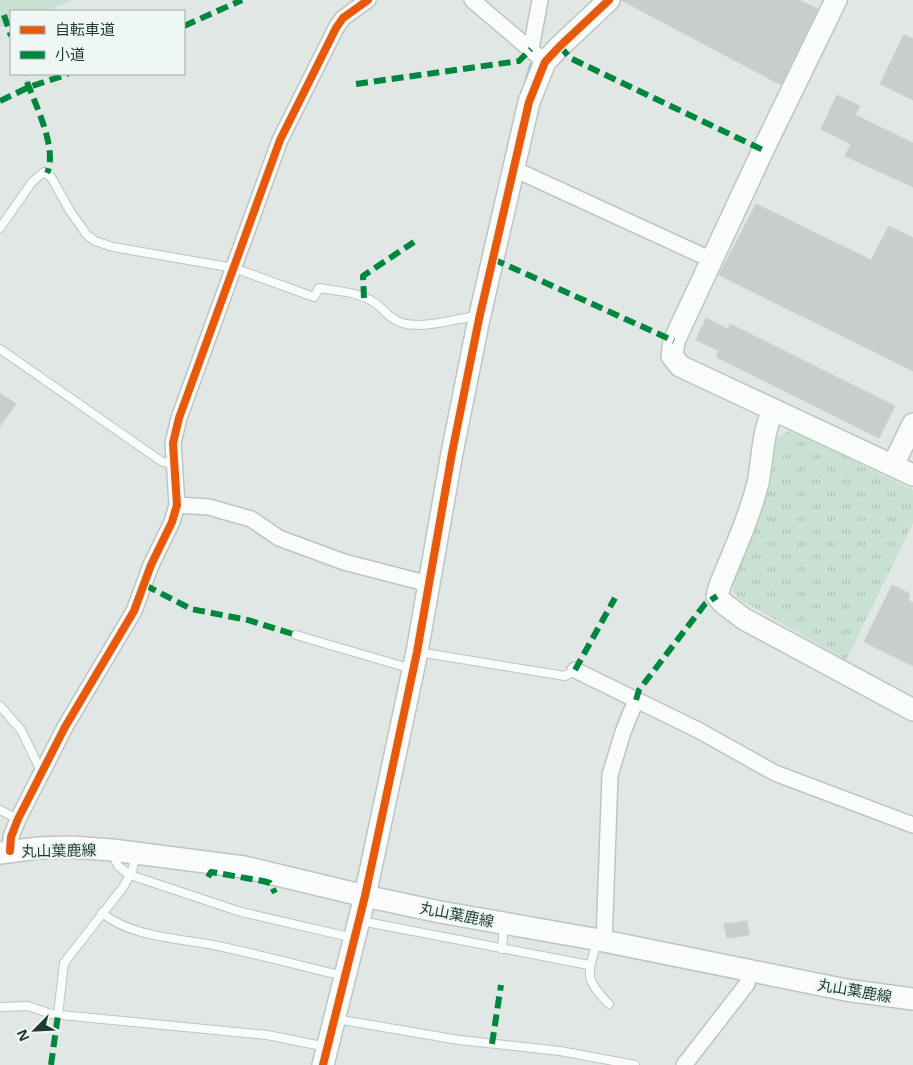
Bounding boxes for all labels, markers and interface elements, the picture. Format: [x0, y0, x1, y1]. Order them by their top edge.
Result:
legend [10, 10, 185, 75]
text: 自転車道 [55, 19, 115, 39]
text: 小道 [55, 44, 85, 64]
street label: 丸山葉鹿線 [21, 839, 97, 861]
street label: 丸山葉鹿線 [418, 897, 496, 931]
street label: 丸山葉鹿線 [816, 974, 894, 1006]
north arrow [10, 1005, 60, 1055]
text: N [12, 1026, 34, 1045]

